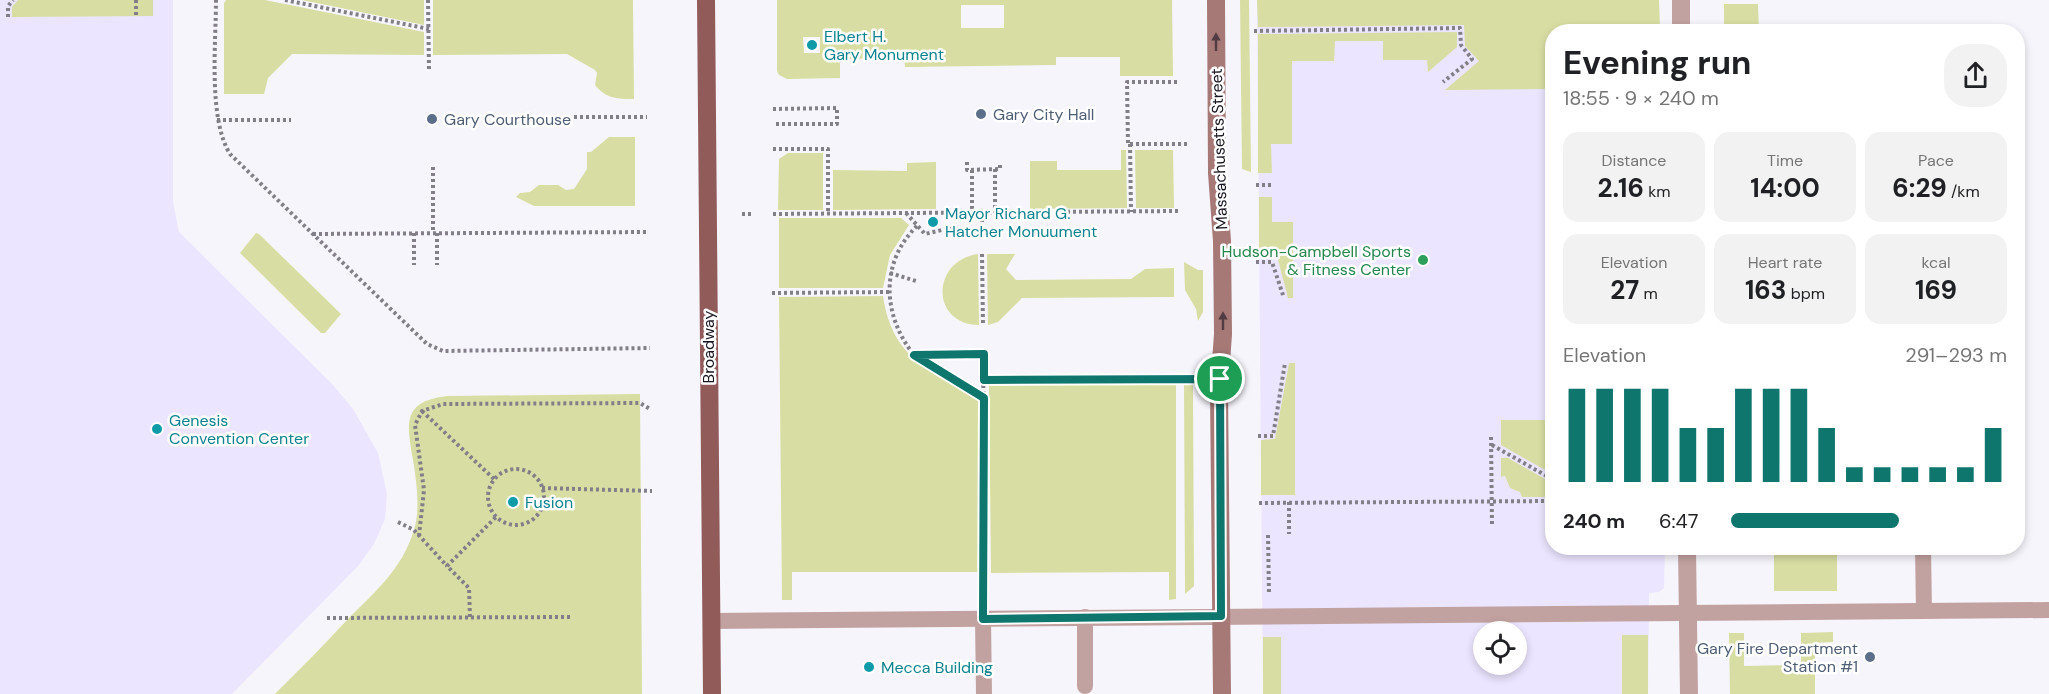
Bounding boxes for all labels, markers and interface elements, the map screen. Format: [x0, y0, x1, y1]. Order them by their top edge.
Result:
place label: Elbert H. Gary Monument [824, 26, 944, 65]
one-way arrow [1211, 32, 1221, 51]
marker: Elbert H. Gary Monument [805, 38, 819, 52]
text: Evening run [1563, 41, 1751, 84]
button: share [1944, 44, 2007, 107]
street label: Massachusetts Street [1206, 68, 1232, 230]
text: 18:55 · 9 × 240 m [1563, 85, 1719, 111]
place label: Gary City Hall [993, 104, 1094, 125]
marker: Gary City Hall [974, 107, 988, 121]
place label: Gary Courthouse [444, 109, 571, 130]
marker: Gary Courthouse [425, 112, 439, 126]
text: Distance [1602, 150, 1666, 171]
text: Time [1767, 150, 1803, 171]
text: Pace [1918, 150, 1954, 171]
text: 2.16 [1597, 171, 1644, 205]
text: 14:00 [1750, 171, 1820, 205]
text: 6:29 [1892, 171, 1947, 205]
text: km [1644, 181, 1671, 202]
text: /km [1947, 181, 1980, 202]
place label: Mayor Richard G. Hatcher Monuument [945, 203, 1097, 242]
marker: Mayor Richard G. Hatcher Monuument [926, 215, 940, 229]
place label: Hudson-Campbell Sports & Fitness Center [1222, 241, 1411, 280]
text: Elevation [1601, 252, 1667, 273]
text: Heart rate [1748, 252, 1822, 273]
text: kcal [1922, 252, 1950, 273]
marker: Hudson-Campbell Sports & Fitness Center [1416, 253, 1430, 267]
text: 27 [1610, 273, 1639, 307]
text: 163 [1745, 273, 1787, 307]
text: 169 [1915, 273, 1957, 307]
text: m [1639, 283, 1658, 304]
text: bpm [1787, 283, 1825, 304]
street label: Broadway [698, 311, 719, 383]
one-way arrow [1218, 311, 1228, 330]
text: Elevation [1563, 342, 1646, 368]
text: 291–293 m [1905, 342, 2007, 368]
pin [1194, 353, 1245, 404]
icon: arrive [1203, 362, 1236, 395]
place label: Genesis Convention Center [169, 410, 309, 449]
marker: Genesis Convention Center [150, 422, 164, 436]
place label: Fusion [525, 492, 573, 513]
marker: Fusion [506, 495, 520, 509]
text: 240 m [1563, 508, 1625, 534]
text: 6:47 [1659, 508, 1698, 534]
map controls [1473, 621, 1527, 675]
button: locate [1473, 621, 1527, 675]
place label: Gary Fire Department Station #1 [1697, 638, 1858, 677]
marker: Gary Fire Department Station #1 [1863, 650, 1877, 664]
place label: Mecca Building [881, 657, 993, 678]
marker: Mecca Building [862, 660, 876, 674]

